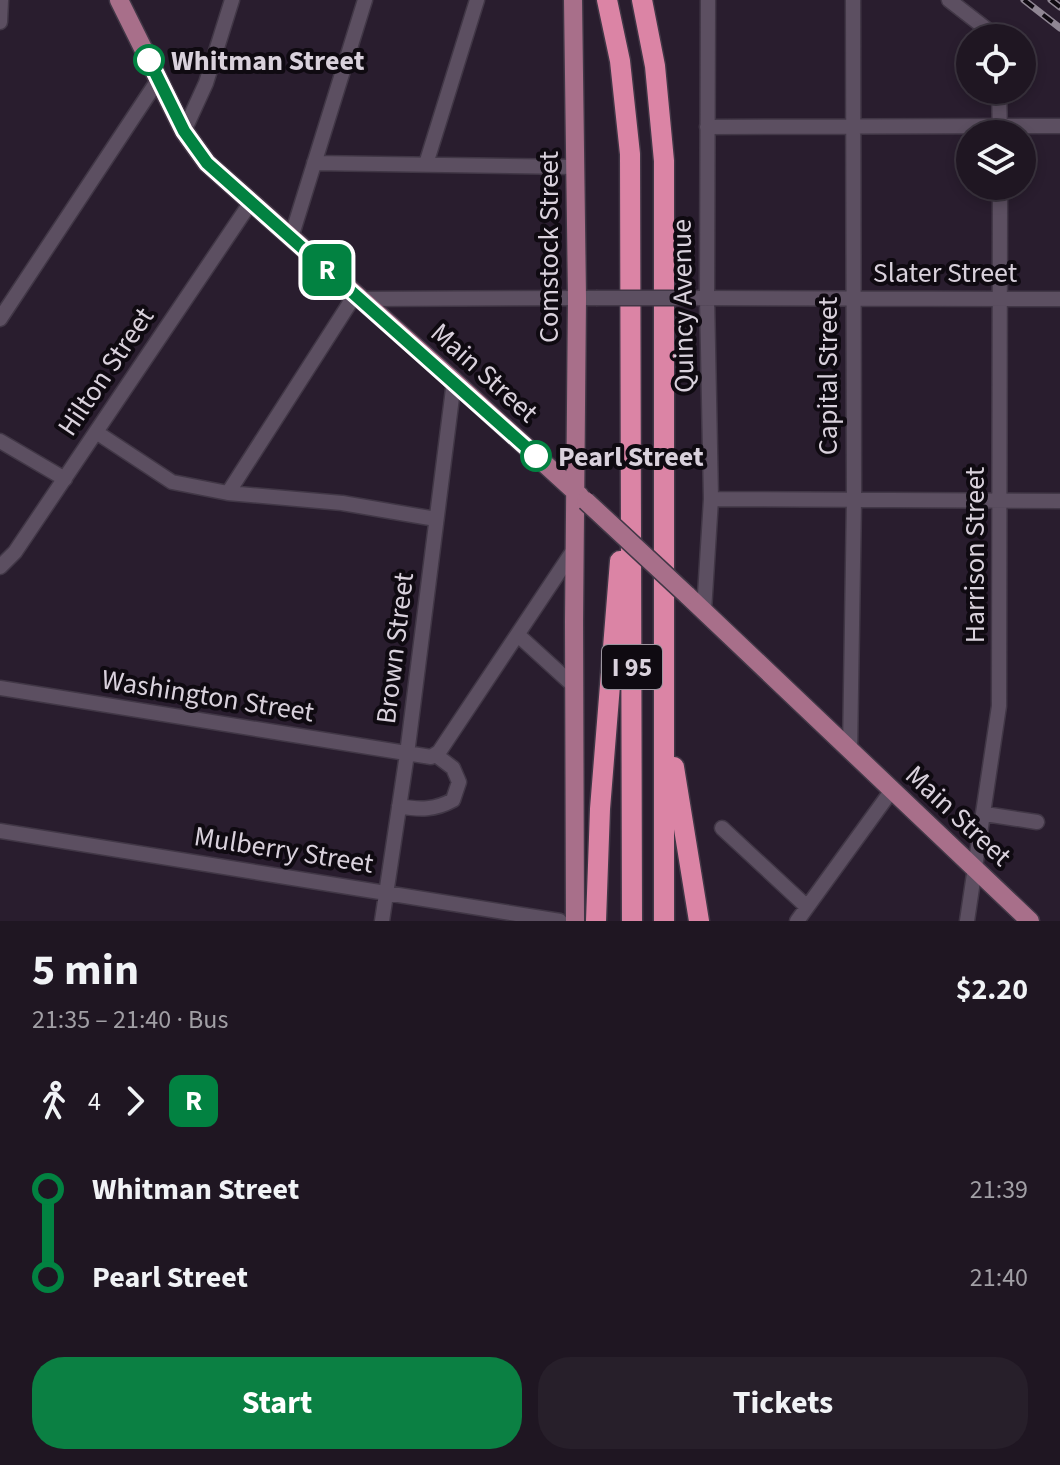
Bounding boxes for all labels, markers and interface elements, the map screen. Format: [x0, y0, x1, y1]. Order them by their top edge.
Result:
map controls [956, 24, 1036, 200]
button: locate [956, 24, 1036, 104]
place label: Whitman Street [171, 41, 365, 81]
marker: Whitman Street [134, 45, 164, 75]
button: layers [956, 120, 1036, 200]
street label: Comstock Street [529, 150, 569, 343]
street label: Quincy Avenue [661, 219, 705, 393]
line badge: R [301, 244, 353, 296]
text: R [318, 250, 336, 290]
street label: Slater Street [873, 253, 1018, 293]
street label: Capital Street [808, 296, 848, 455]
street label: Hilton Street [48, 299, 164, 444]
street label: Main Street [422, 314, 547, 432]
place label: Pearl Street [558, 437, 704, 477]
marker: Pearl Street [521, 441, 551, 471]
street label: Harrison Street [955, 466, 995, 643]
street label: Brown Street [366, 570, 424, 726]
road number: I 95 [602, 645, 662, 689]
street label: Washington Street [99, 659, 317, 733]
street label: Main Street [896, 756, 1021, 876]
street label: Mulberry Street [191, 816, 377, 884]
text: 5 min [32, 939, 139, 1002]
text: $2.20 [956, 968, 1028, 1011]
text: 21:35 – 21:40 · Bus [32, 1001, 228, 1038]
icon: walk [32, 1079, 76, 1123]
icon: forward [113, 1079, 157, 1123]
text: R [185, 1081, 202, 1121]
text: 4 [88, 1083, 101, 1120]
text: Whitman Street [92, 1168, 299, 1211]
text: 21:39 [970, 1171, 1028, 1208]
text: Pearl Street [92, 1256, 248, 1299]
text: 21:40 [970, 1259, 1028, 1296]
button: Start [32, 1357, 522, 1449]
button: Tickets [538, 1357, 1028, 1449]

